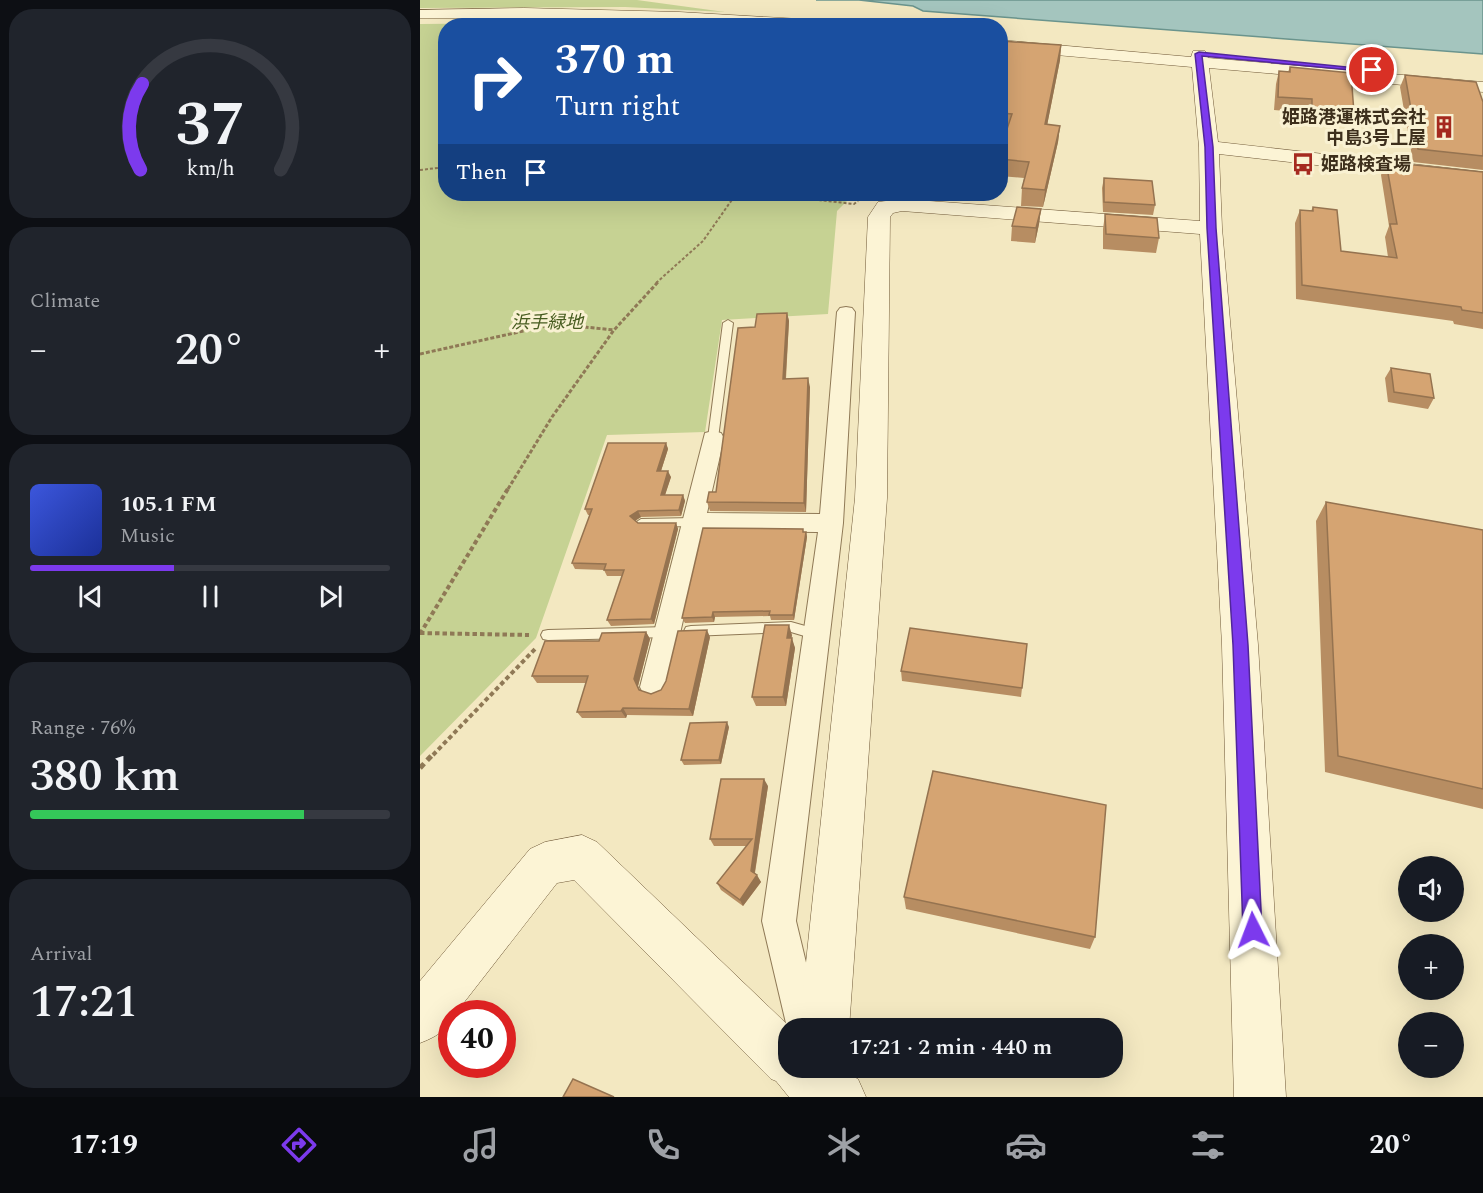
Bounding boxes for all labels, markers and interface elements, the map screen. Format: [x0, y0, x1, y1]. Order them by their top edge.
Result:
text: 370 m [555, 29, 674, 92]
icon: right [456, 42, 534, 120]
pin [1346, 44, 1397, 95]
icon: arrive [1355, 53, 1388, 86]
text: 37 [175, 78, 245, 173]
text: Turn right [555, 86, 680, 128]
place label: 姫路港運株式会社 中島3号上屋 [1282, 104, 1426, 152]
building icon: 姫路港運株式会社 中島3号上屋 [1431, 114, 1457, 140]
bus stop icon: 姫路検査場 [1290, 151, 1316, 177]
place label: 姫路検査場 [1321, 151, 1411, 178]
text: km/h [186, 153, 234, 186]
text: Then [456, 156, 507, 189]
icon: arrive [519, 156, 552, 189]
text: Climate [30, 286, 100, 316]
park label: 浜手緑地 [511, 309, 585, 336]
text: 20° [175, 316, 245, 385]
text: − [30, 325, 47, 375]
text: + [374, 325, 390, 375]
text: 105.1 FM [120, 488, 217, 521]
text: Music [120, 521, 175, 551]
icon: previous [74, 580, 107, 613]
icon: pause [194, 580, 227, 613]
icon: next [314, 580, 347, 613]
text: Range · 76% [30, 713, 135, 743]
text: 380 km [30, 742, 180, 811]
map controls [1398, 856, 1464, 1078]
button: sound [1398, 856, 1464, 922]
position arrow [1221, 898, 1285, 962]
button: + [1398, 934, 1464, 1000]
text: Arrival [30, 939, 92, 969]
text: 17:21 [30, 968, 138, 1037]
speed limit sign: 40 [438, 1000, 516, 1078]
button: − [1398, 1012, 1464, 1078]
text: 17:21 · 2 min · 440 m [849, 1031, 1052, 1064]
text: 17:19 [70, 1124, 138, 1166]
icon: directions [278, 1124, 320, 1166]
icon: music [460, 1124, 502, 1166]
icon: phone [642, 1124, 684, 1166]
icon: climate [823, 1124, 865, 1166]
icon: car [1005, 1124, 1047, 1166]
icon: filters [1187, 1124, 1229, 1166]
text: 20° [1369, 1124, 1413, 1166]

